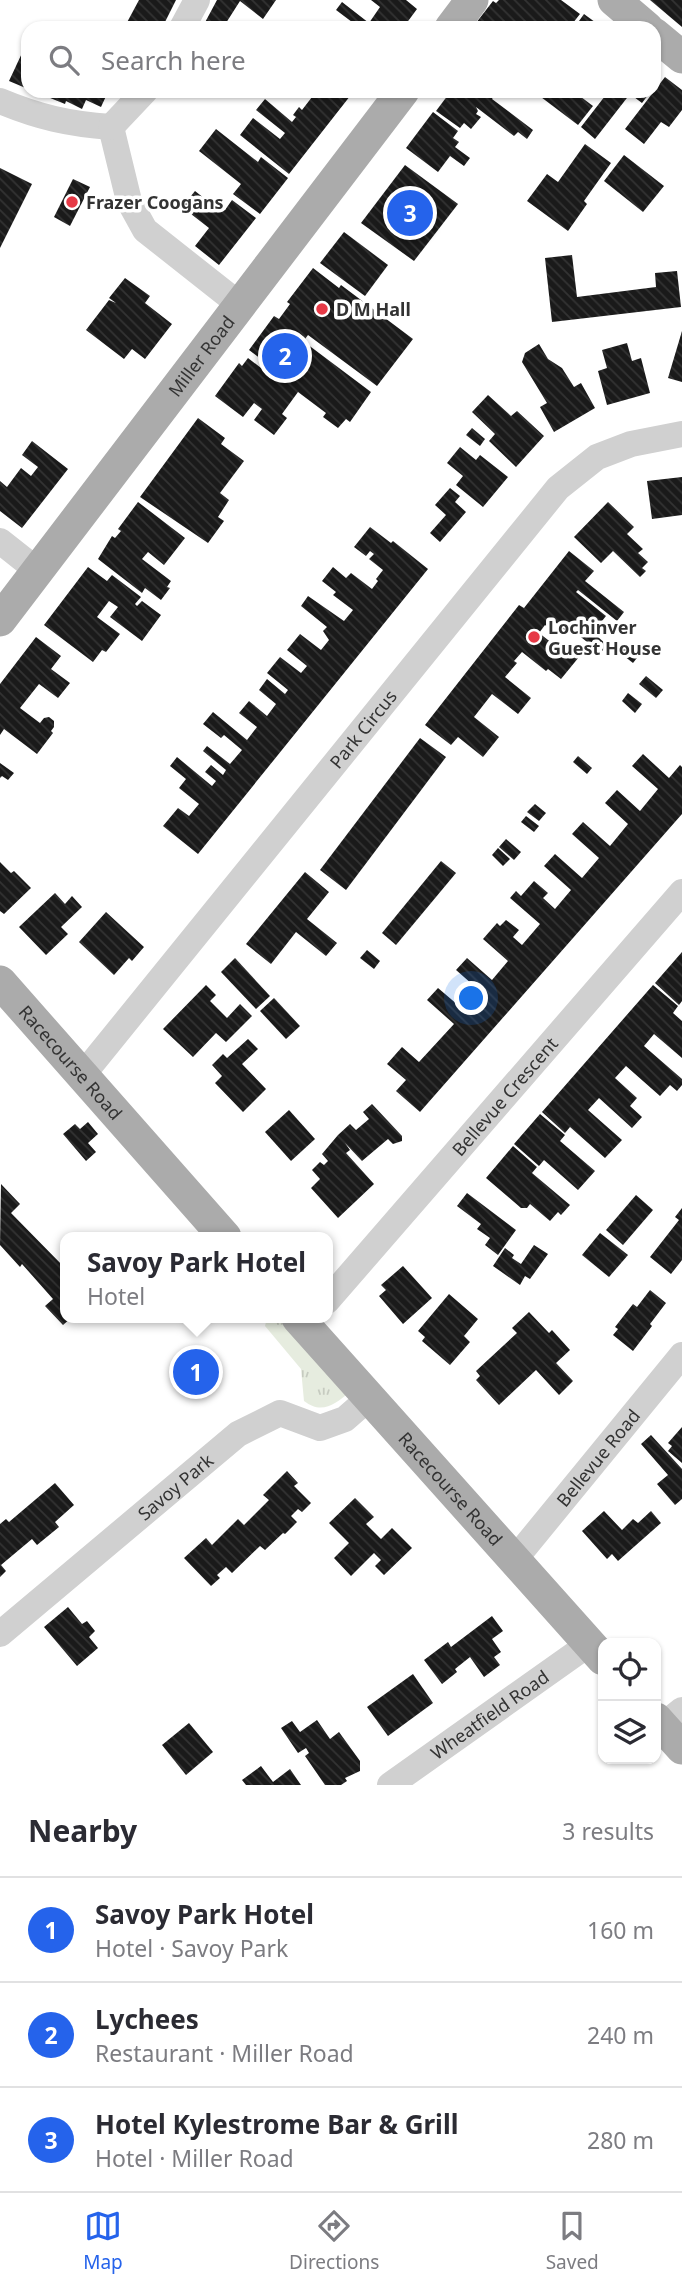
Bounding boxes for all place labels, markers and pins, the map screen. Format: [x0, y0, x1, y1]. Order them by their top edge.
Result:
pin: 3 [387, 187, 433, 239]
place label: Frazer Coogans [86, 190, 224, 214]
marker: Frazer Coogans [64, 194, 80, 210]
place label: D M Hall [336, 297, 411, 321]
marker: D M Hall [314, 301, 330, 317]
pin: 2 [262, 330, 308, 382]
place label: Lochinver Guest House [548, 615, 662, 660]
marker: Lochinver Guest House [526, 629, 542, 645]
pin: 1 [173, 1346, 219, 1398]

